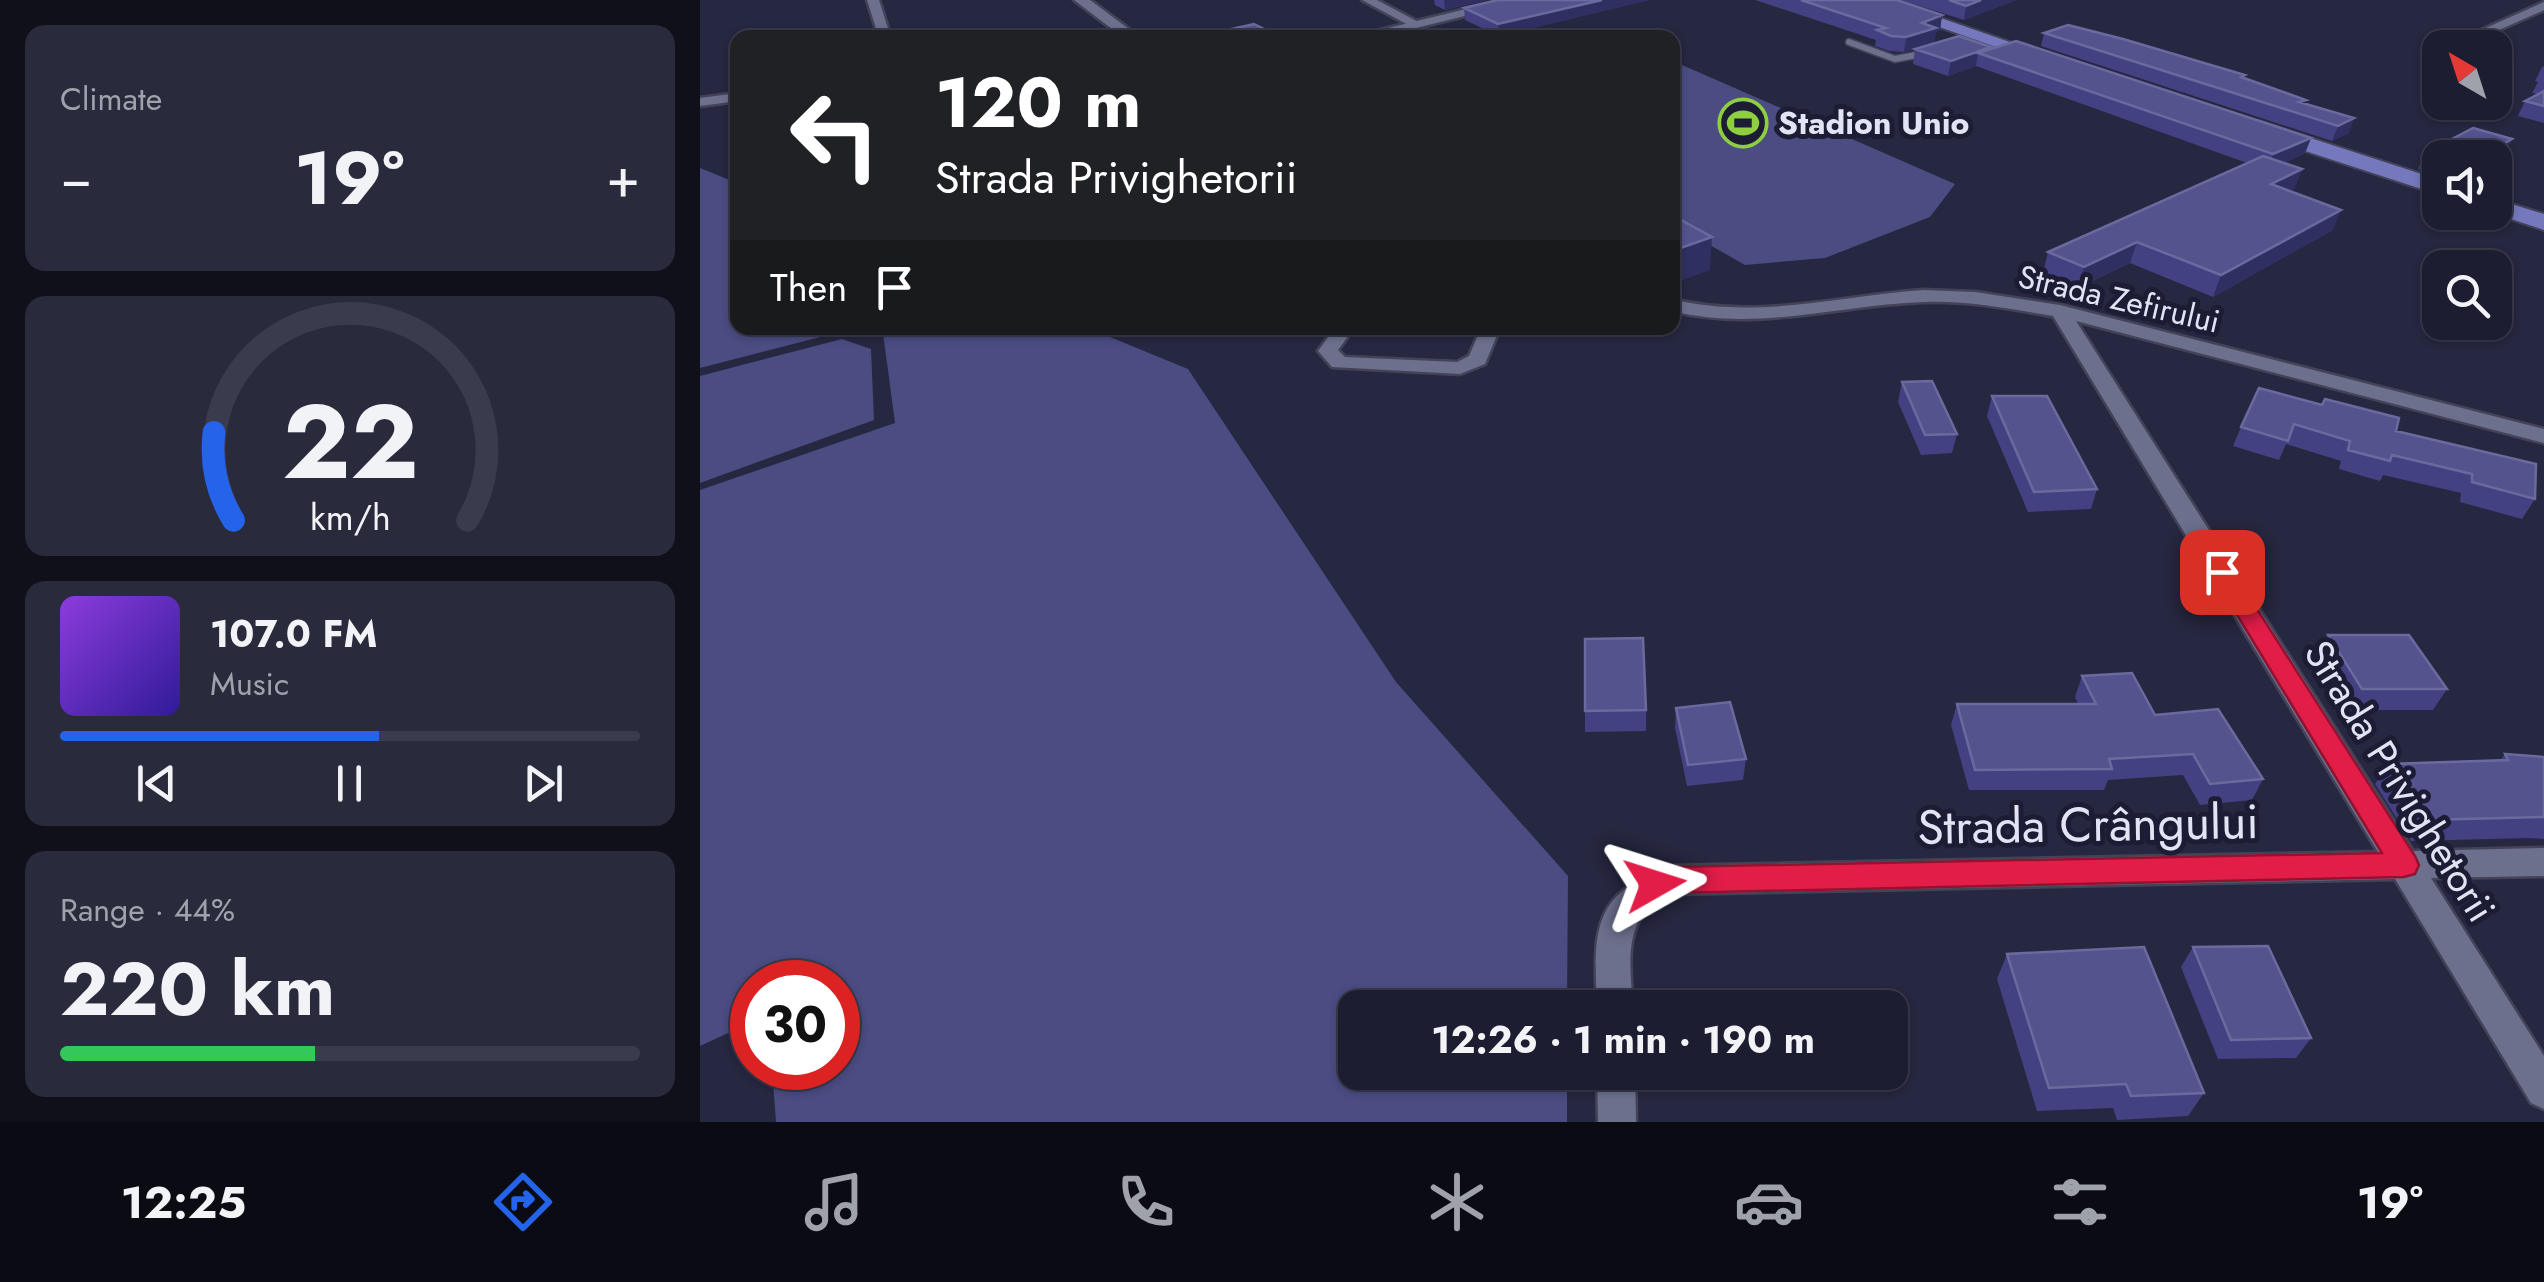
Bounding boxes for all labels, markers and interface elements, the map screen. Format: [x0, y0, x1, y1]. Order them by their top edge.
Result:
north arrow [2422, 30, 2512, 120]
map controls [2422, 30, 2512, 340]
text: 120 m [935, 52, 1141, 153]
icon: left [770, 70, 900, 200]
text: Climate [60, 76, 162, 122]
sports icon: Stadion Unio [1717, 97, 1769, 149]
place label: Stadion Unio [1778, 100, 1969, 146]
text: 19° [294, 124, 405, 232]
text: − [60, 138, 92, 218]
text: + [606, 138, 640, 218]
button: sound [2422, 140, 2512, 230]
text: Strada Privighetorii [935, 145, 1297, 210]
button: search [2422, 250, 2512, 340]
street label: Strada Zefirului [2014, 253, 2224, 345]
text: Then [770, 260, 847, 315]
icon: arrive [867, 260, 922, 315]
text: 22 [282, 367, 418, 517]
text: km/h [310, 492, 390, 543]
pin [2180, 530, 2265, 615]
icon: arrive [2195, 545, 2250, 600]
text: 107.0 FM [210, 606, 377, 661]
street label: Strada Privighetorii [2290, 629, 2510, 933]
text: Music [210, 661, 289, 707]
icon: previous [129, 756, 184, 811]
icon: pause [322, 756, 377, 811]
icon: next [516, 756, 571, 811]
street label: Strada Crângului [1917, 787, 2259, 862]
position arrow [1603, 832, 1707, 936]
text: Range · 44% [60, 887, 235, 933]
text: 220 km [60, 935, 335, 1043]
speed limit sign: 30 [730, 960, 860, 1090]
text: 12:26 · 1 min · 190 m [1431, 1012, 1815, 1067]
icon: directions [488, 1167, 558, 1237]
icon: music [799, 1167, 869, 1237]
icon: phone [1111, 1167, 1181, 1237]
icon: climate [1422, 1167, 1492, 1237]
icon: car [1734, 1167, 1804, 1237]
icon: filters [2045, 1167, 2115, 1237]
text: 12:25 [121, 1170, 246, 1235]
text: 19° [2357, 1170, 2423, 1235]

